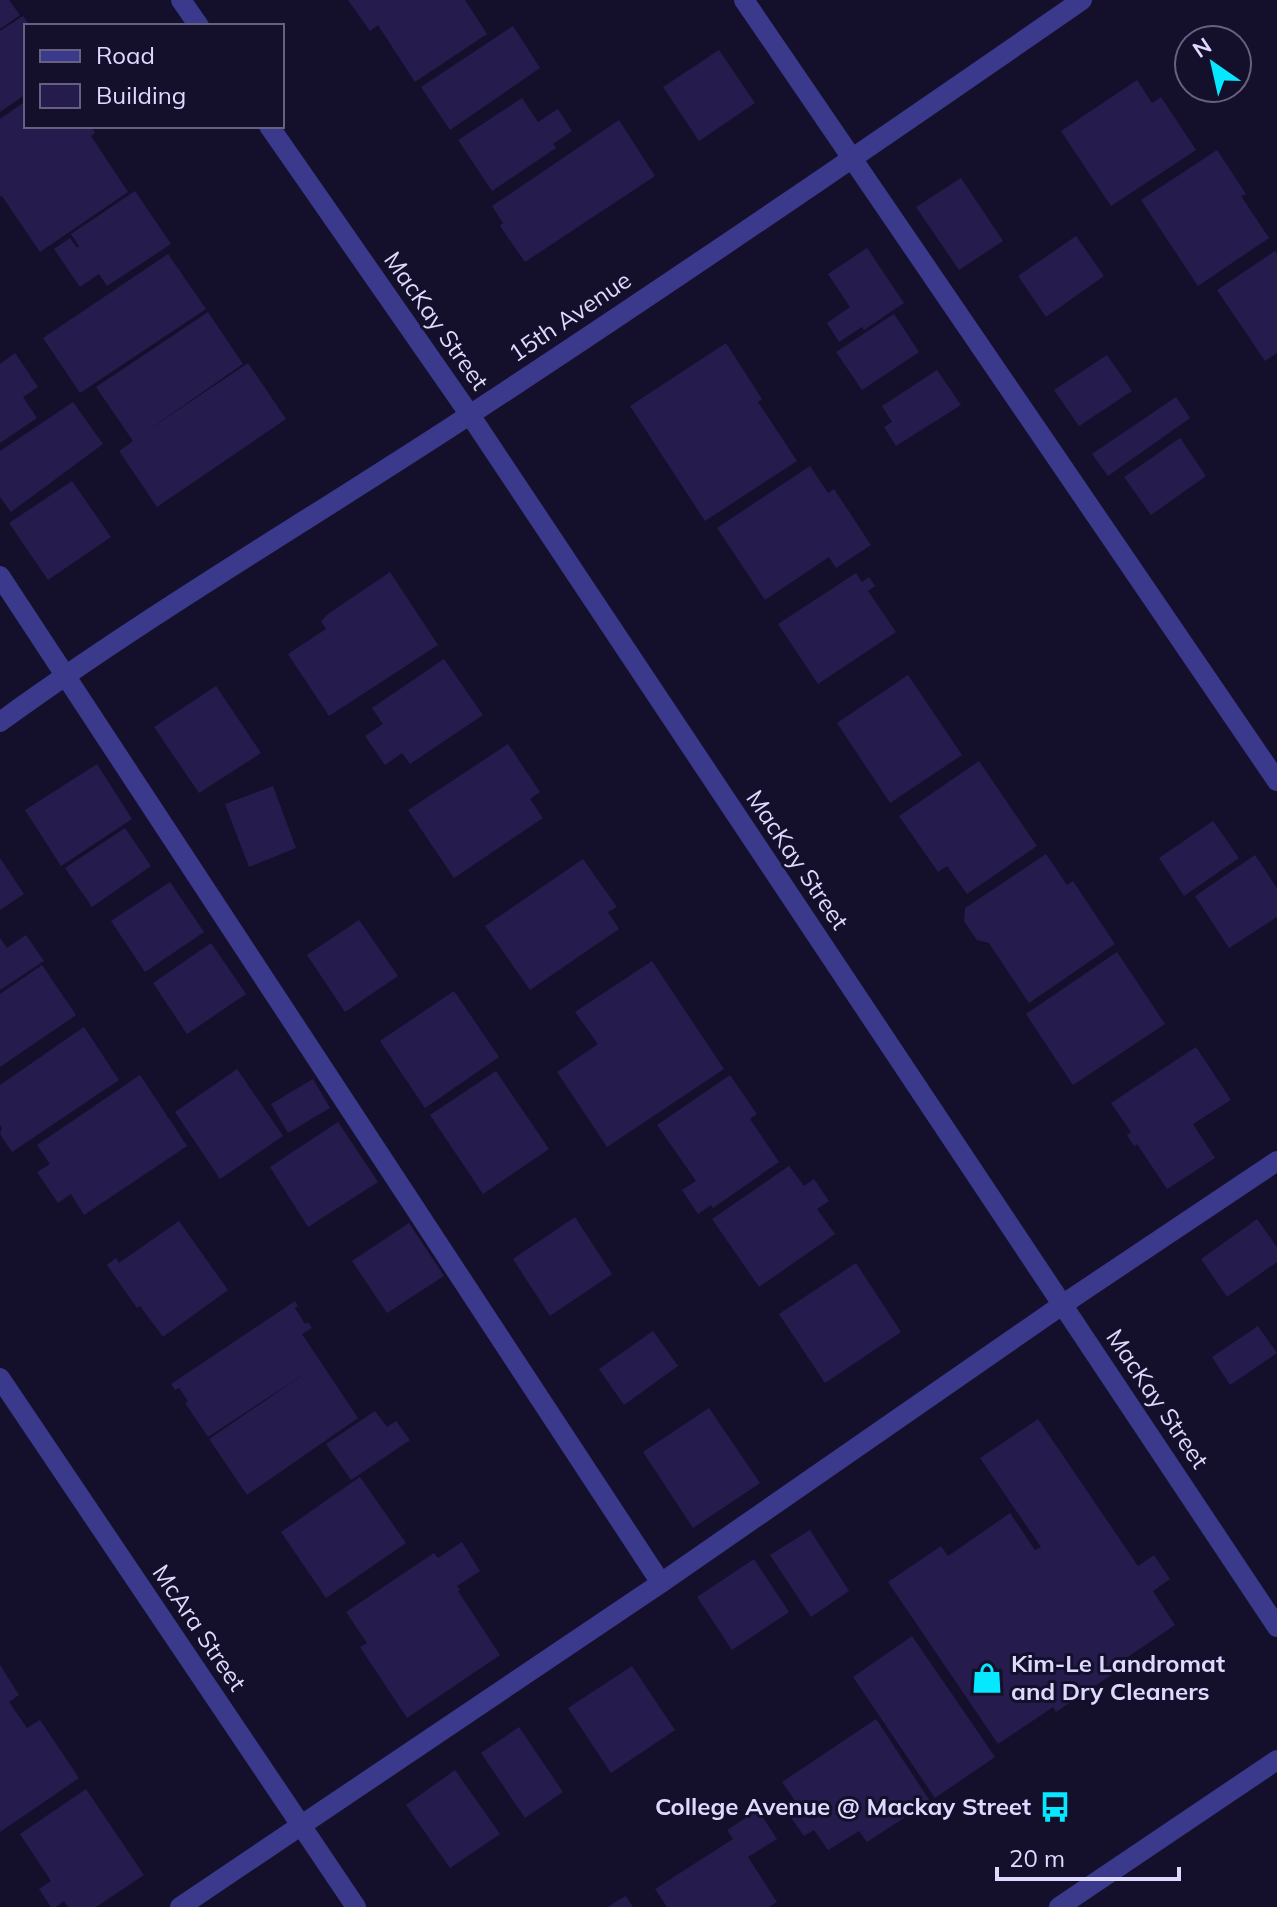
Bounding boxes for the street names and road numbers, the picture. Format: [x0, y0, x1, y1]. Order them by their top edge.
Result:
street label: MacKay Street [378, 246, 495, 395]
street label: 15th Avenue [503, 264, 636, 368]
street label: MacKay Street [740, 784, 855, 935]
street label: MacKay Street [1100, 1323, 1215, 1474]
street label: McAra Street [147, 1559, 253, 1696]

